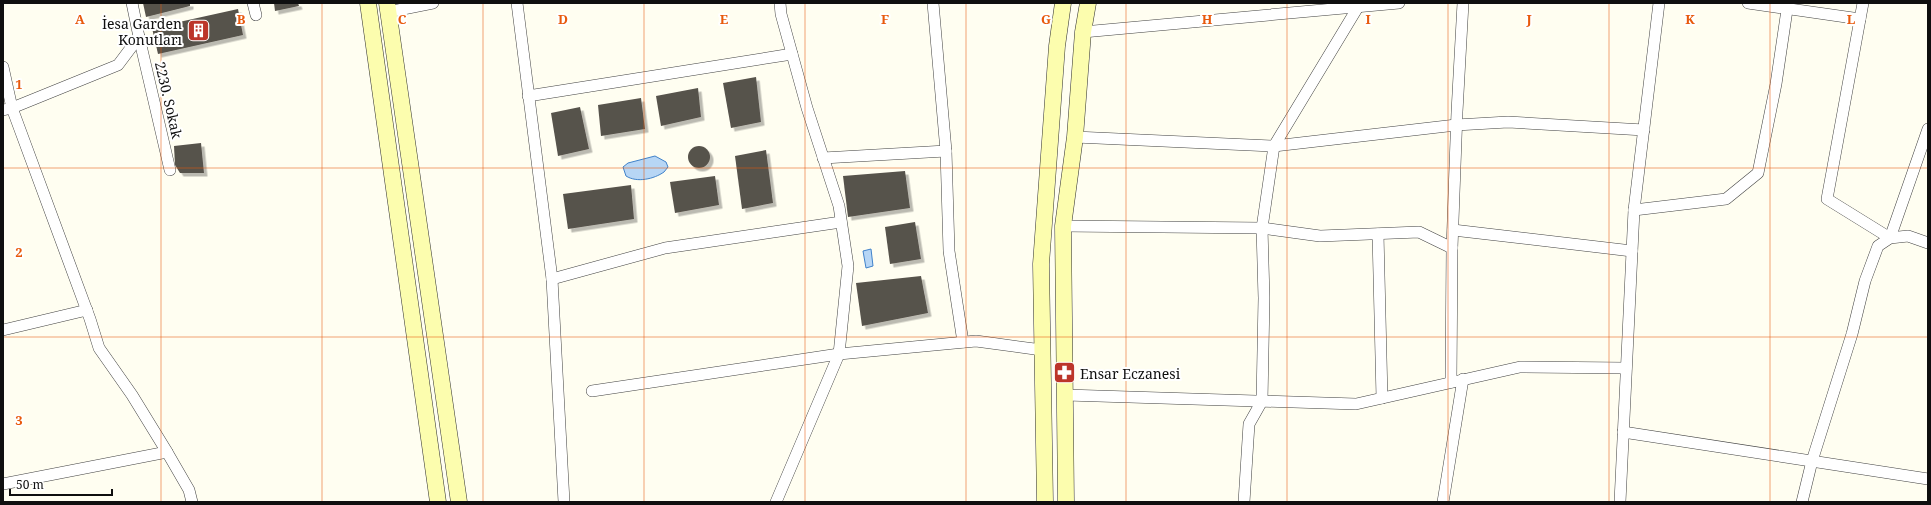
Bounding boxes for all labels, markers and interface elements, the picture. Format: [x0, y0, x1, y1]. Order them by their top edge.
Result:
text: A [75, 10, 85, 28]
text: B [237, 10, 246, 28]
text: C [398, 10, 407, 28]
text: D [558, 10, 568, 28]
text: E [720, 10, 729, 28]
text: F [881, 10, 889, 28]
text: G [1041, 10, 1051, 28]
text: H [1202, 10, 1213, 28]
text: I [1365, 10, 1371, 28]
text: J [1525, 10, 1532, 28]
text: K [1685, 10, 1695, 28]
text: L [1847, 10, 1856, 28]
place label: İesa Garden Konutları [102, 14, 183, 49]
building icon: İesa Garden Konutları [185, 18, 211, 44]
street label: 2230. Sokak [151, 60, 187, 141]
text: 1 [15, 75, 23, 93]
text: 2 [15, 243, 23, 261]
pharmacy icon: Ensar Eczanesi [1052, 360, 1078, 386]
place label: Ensar Eczanesi [1080, 364, 1181, 383]
text: 3 [15, 411, 23, 429]
scale bar [10, 471, 112, 497]
text: 50 m [16, 476, 44, 493]

